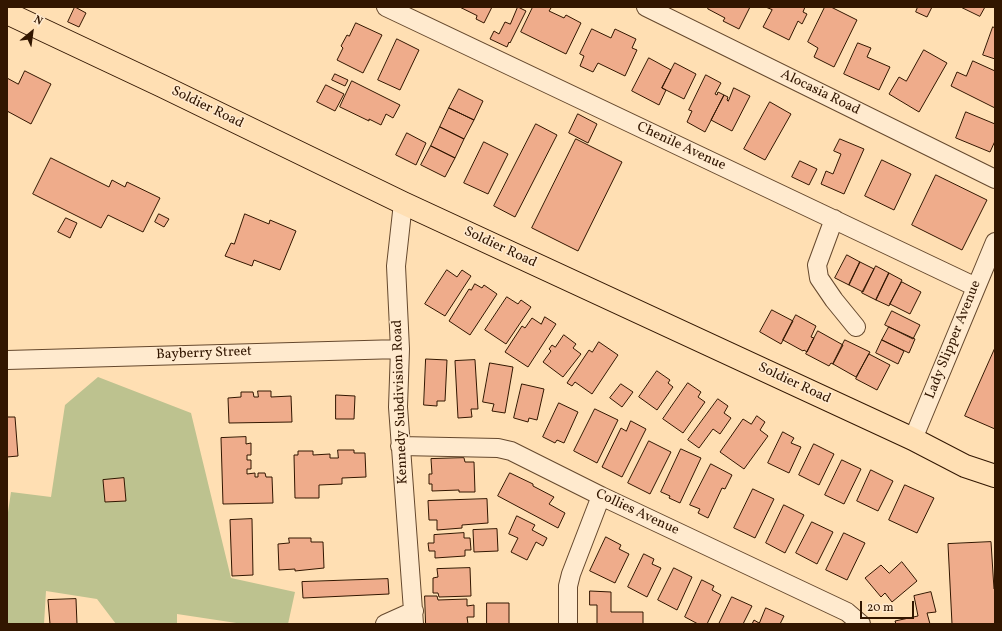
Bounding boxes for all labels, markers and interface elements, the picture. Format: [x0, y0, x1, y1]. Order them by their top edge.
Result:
north arrow [12, 12, 52, 52]
text: N [31, 13, 45, 30]
street label: Alocasia Road [778, 67, 862, 119]
street label: Soldier Road [168, 83, 246, 133]
street label: Chenile Avenue [634, 119, 728, 175]
street label: Soldier Road [461, 224, 539, 272]
street label: Lady Slipper Avenue [923, 278, 985, 402]
street label: Kennedy Subdivision Road [390, 319, 412, 485]
street label: Bayberry Street [156, 344, 252, 364]
street label: Soldier Road [755, 360, 833, 408]
street label: Collies Avenue [593, 486, 681, 540]
scale bar [862, 593, 916, 619]
text: 20 m [867, 600, 894, 616]

